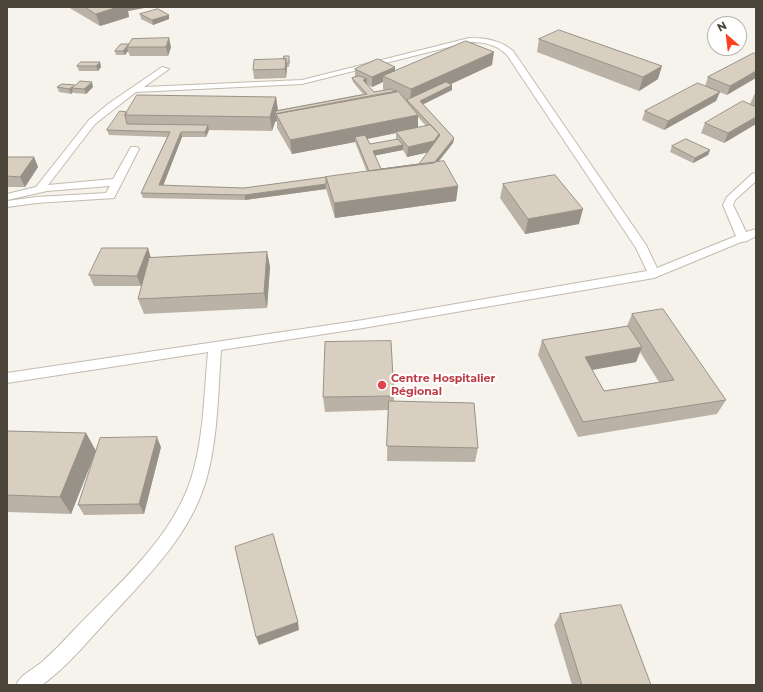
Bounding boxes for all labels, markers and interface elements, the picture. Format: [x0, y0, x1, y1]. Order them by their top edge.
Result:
north arrow [707, 16, 747, 56]
text: N [715, 18, 729, 35]
place label: Centre Hospitalier Régional [391, 372, 495, 398]
marker: Centre Hospitalier Régional [376, 379, 388, 391]

